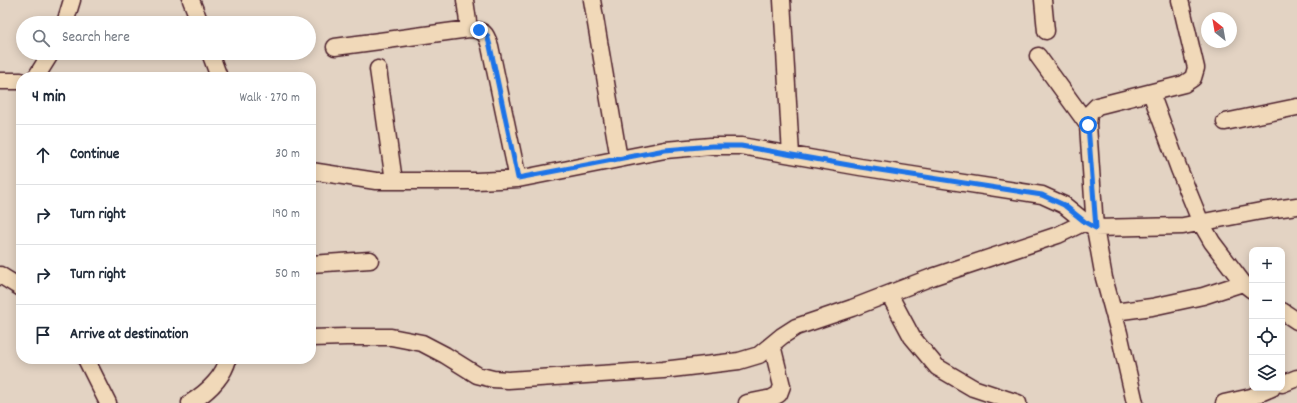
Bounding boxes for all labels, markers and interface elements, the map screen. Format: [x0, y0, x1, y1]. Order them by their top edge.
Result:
north arrow [1201, 12, 1237, 48]
search box [16, 16, 316, 60]
route end [470, 21, 488, 39]
icon: search [30, 27, 52, 49]
text: Search here [62, 27, 130, 49]
text: 4 min [32, 86, 66, 110]
text: Walk · 270 m [239, 89, 300, 108]
route start [1079, 116, 1097, 134]
icon: ahead [32, 144, 54, 166]
text: Continue [70, 144, 119, 166]
text: 30 m [275, 145, 300, 164]
icon: right [32, 204, 54, 226]
text: Turn right [70, 204, 126, 226]
text: 190 m [272, 205, 300, 224]
map controls [1249, 247, 1285, 391]
button: + [1249, 247, 1285, 283]
icon: right [32, 264, 54, 286]
text: Turn right [70, 264, 126, 286]
text: 50 m [275, 265, 300, 284]
button: − [1249, 283, 1285, 319]
button: locate [1249, 319, 1285, 355]
icon: arrive [32, 324, 54, 346]
text: Arrive at destination [70, 324, 188, 346]
button: layers [1249, 355, 1285, 391]

